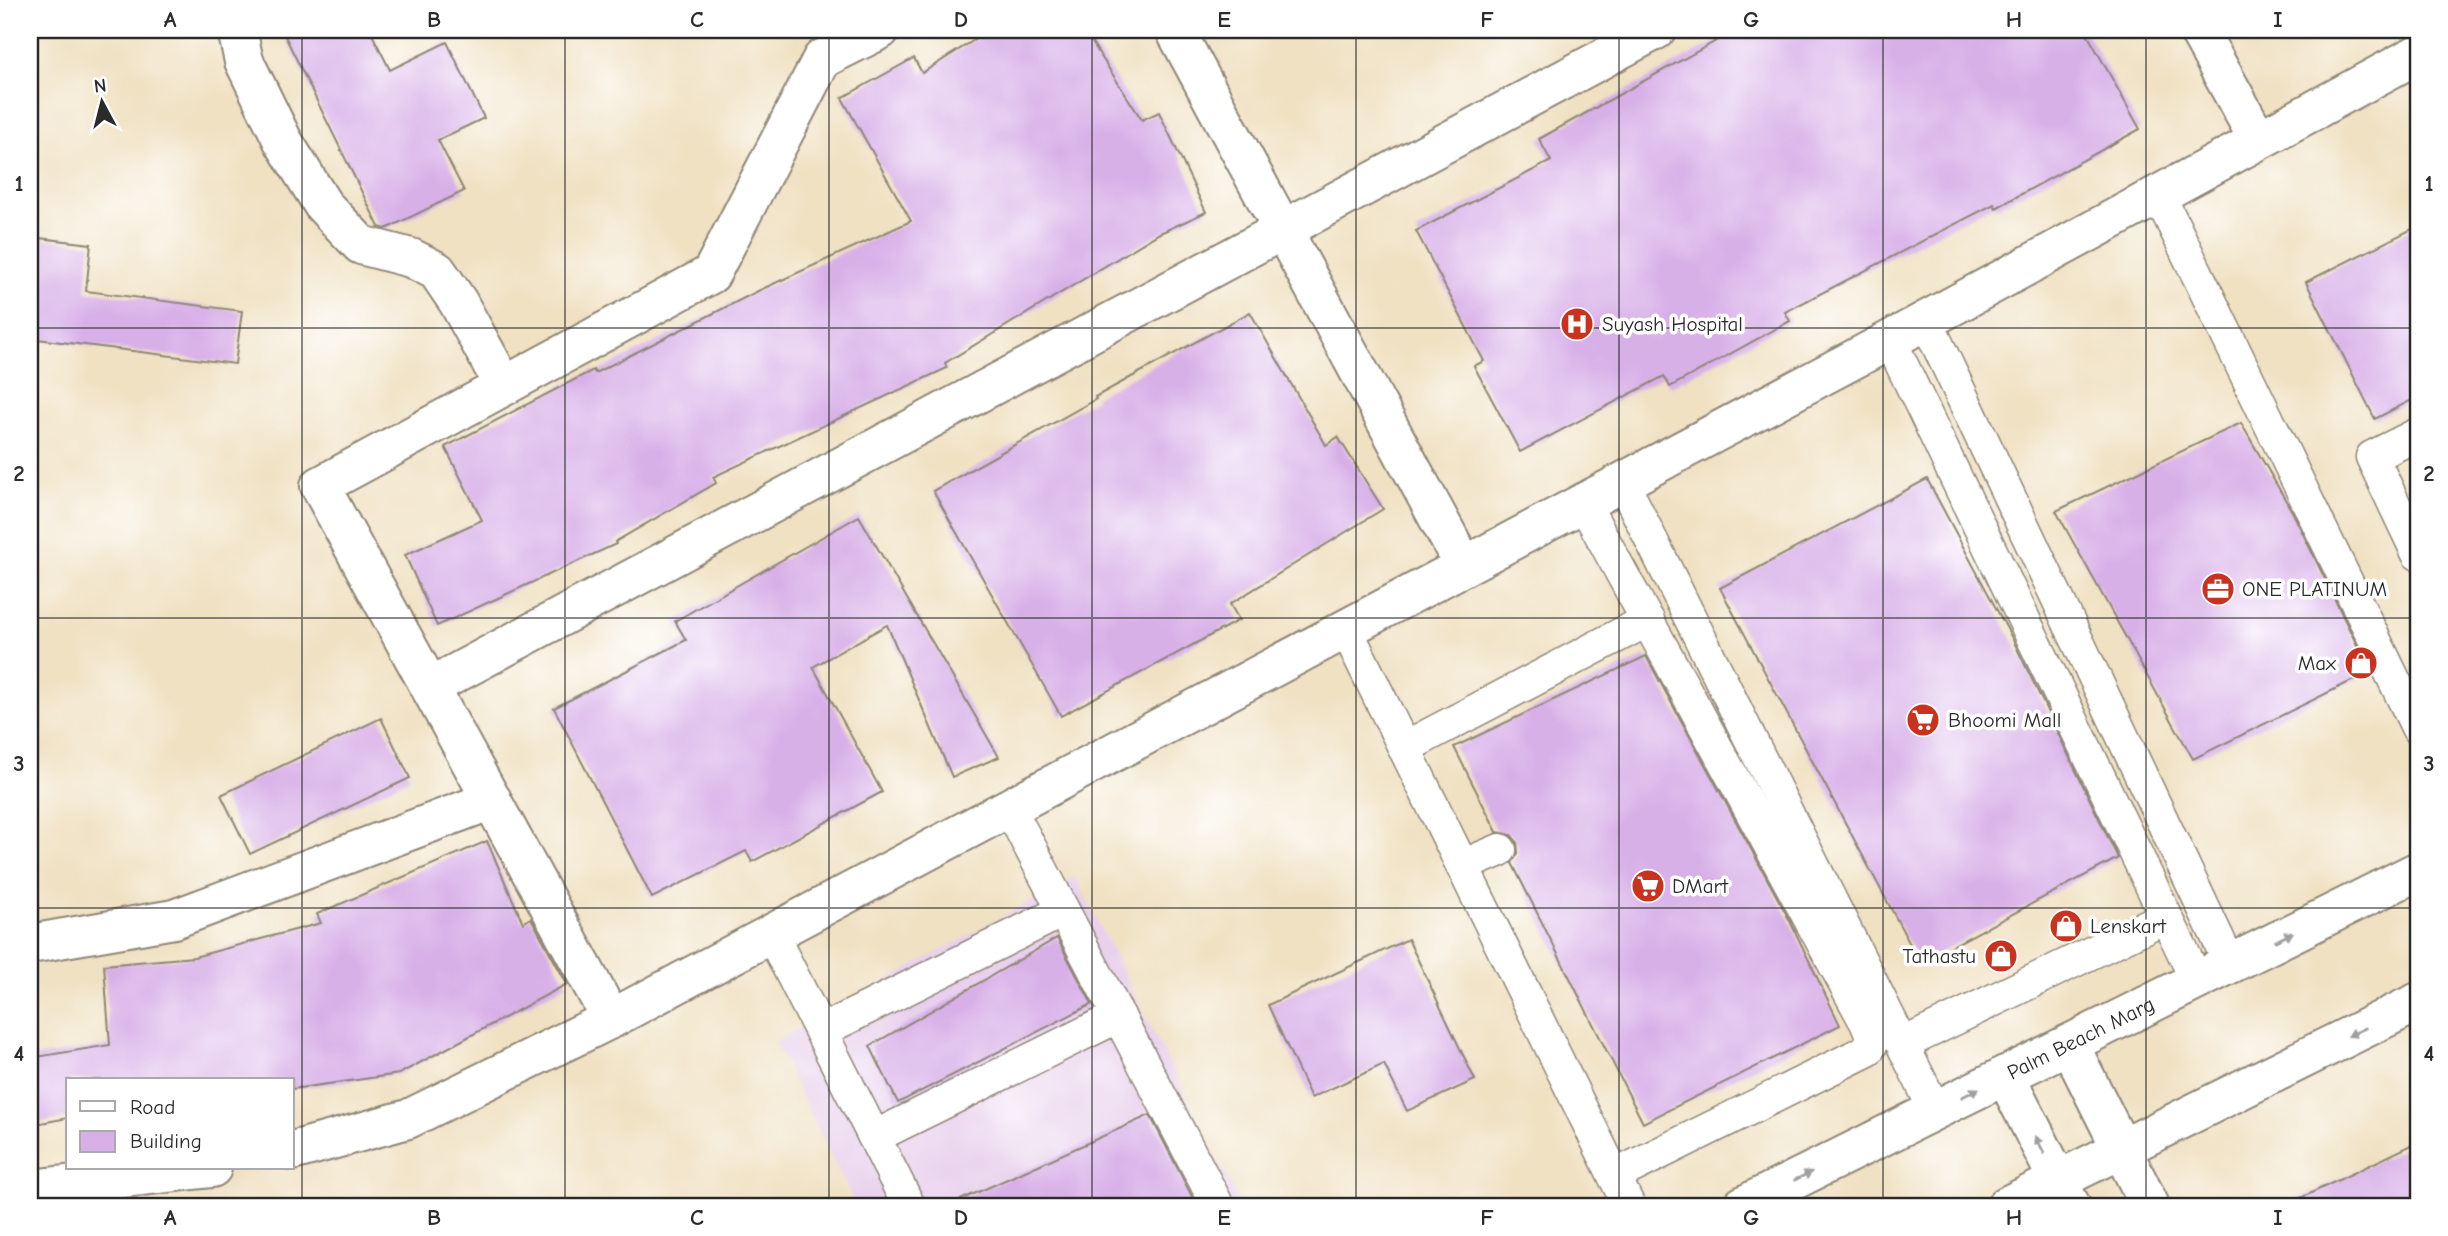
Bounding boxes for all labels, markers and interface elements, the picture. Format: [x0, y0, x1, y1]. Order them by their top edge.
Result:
text: A [164, 6, 177, 33]
text: B [427, 6, 441, 33]
text: C [690, 6, 704, 33]
text: D [954, 6, 968, 33]
text: E [1217, 6, 1231, 33]
text: F [1480, 6, 1494, 33]
text: G [1743, 6, 1759, 33]
text: H [2006, 6, 2022, 33]
text: I [2273, 6, 2283, 33]
north arrow [66, 66, 136, 136]
text: N [93, 74, 108, 98]
text: 1 [14, 170, 24, 197]
text: 1 [2424, 170, 2434, 197]
hospital icon: Suyash Hospital [1558, 305, 1596, 343]
place label: Suyash Hospital [1602, 312, 1743, 336]
text: 2 [13, 460, 25, 487]
text: 2 [2423, 460, 2435, 487]
office icon: ONE PLATINUM [2199, 570, 2237, 608]
place label: ONE PLATINUM [2242, 577, 2387, 601]
shop icon: Max [2342, 644, 2380, 682]
place label: Max [2298, 651, 2336, 675]
supermarket icon: Bhoomi Mall [1904, 701, 1942, 739]
place label: Bhoomi Mall [1948, 708, 2061, 732]
text: 3 [13, 750, 25, 777]
text: 3 [2423, 750, 2435, 777]
supermarket icon: DMart [1629, 867, 1667, 905]
place label: DMart [1672, 874, 1729, 898]
shop icon: Lenskart [2047, 907, 2085, 945]
place label: Lenskart [2090, 914, 2167, 938]
one-way arrow [2274, 932, 2294, 943]
shop icon: Tathastu [1982, 937, 2020, 975]
place label: Tathastu [1903, 944, 1976, 968]
street label: Palm Beach Marg [2003, 992, 2158, 1085]
one-way arrow [2347, 1026, 2367, 1038]
text: 4 [14, 1040, 25, 1067]
text: 4 [2424, 1040, 2435, 1067]
legend [66, 1078, 294, 1170]
one-way arrow [1960, 1087, 1980, 1098]
text: Road [130, 1095, 175, 1119]
text: Building [130, 1129, 202, 1153]
one-way arrow [2035, 1135, 2046, 1155]
one-way arrow [1793, 1170, 1813, 1181]
text: A [164, 1204, 177, 1231]
text: B [427, 1204, 441, 1231]
text: C [690, 1204, 704, 1231]
text: D [954, 1204, 968, 1231]
text: E [1217, 1204, 1231, 1231]
text: F [1480, 1204, 1494, 1231]
text: G [1743, 1204, 1759, 1231]
text: H [2006, 1204, 2022, 1231]
text: I [2273, 1204, 2283, 1231]

